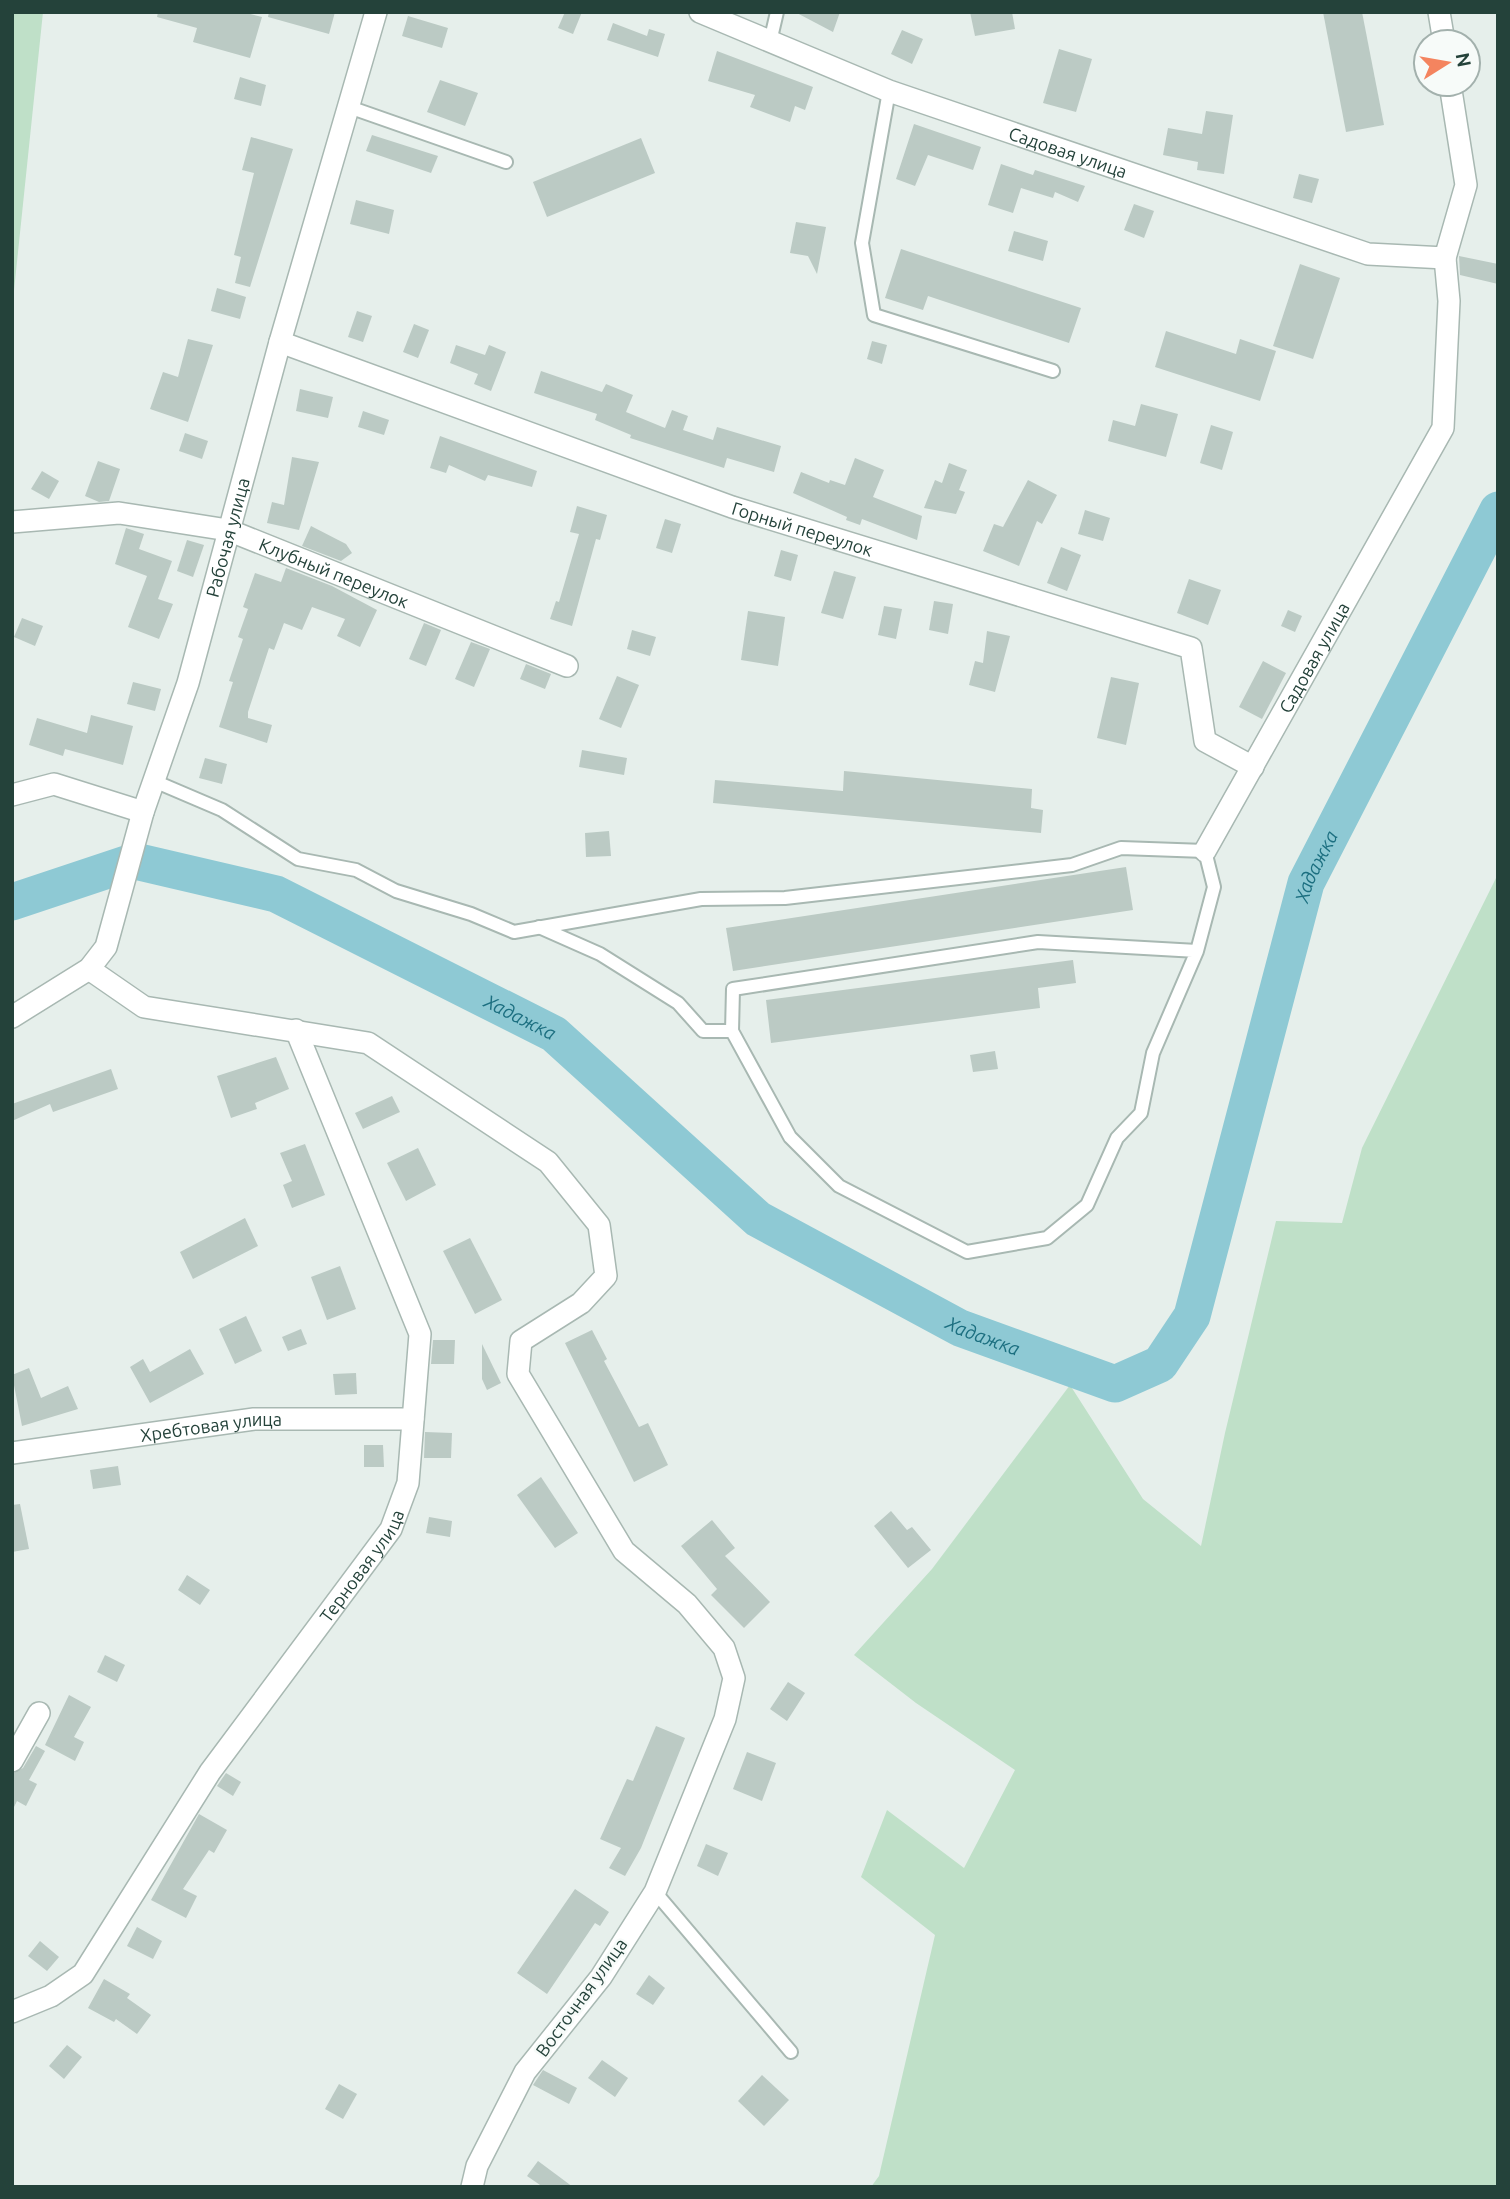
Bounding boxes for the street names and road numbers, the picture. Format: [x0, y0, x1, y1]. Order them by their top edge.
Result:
street label: Садовая улица [1006, 123, 1130, 181]
street label: Рабочая улица [202, 475, 253, 599]
street label: Горный переулок [730, 498, 875, 560]
street label: Клубный переулок [256, 534, 412, 612]
street label: Садовая улица [1275, 599, 1353, 716]
street label: Хребтовая улица [139, 1409, 282, 1445]
street label: Терновая улица [315, 1507, 407, 1626]
street label: Восточная улица [531, 1934, 631, 2060]

